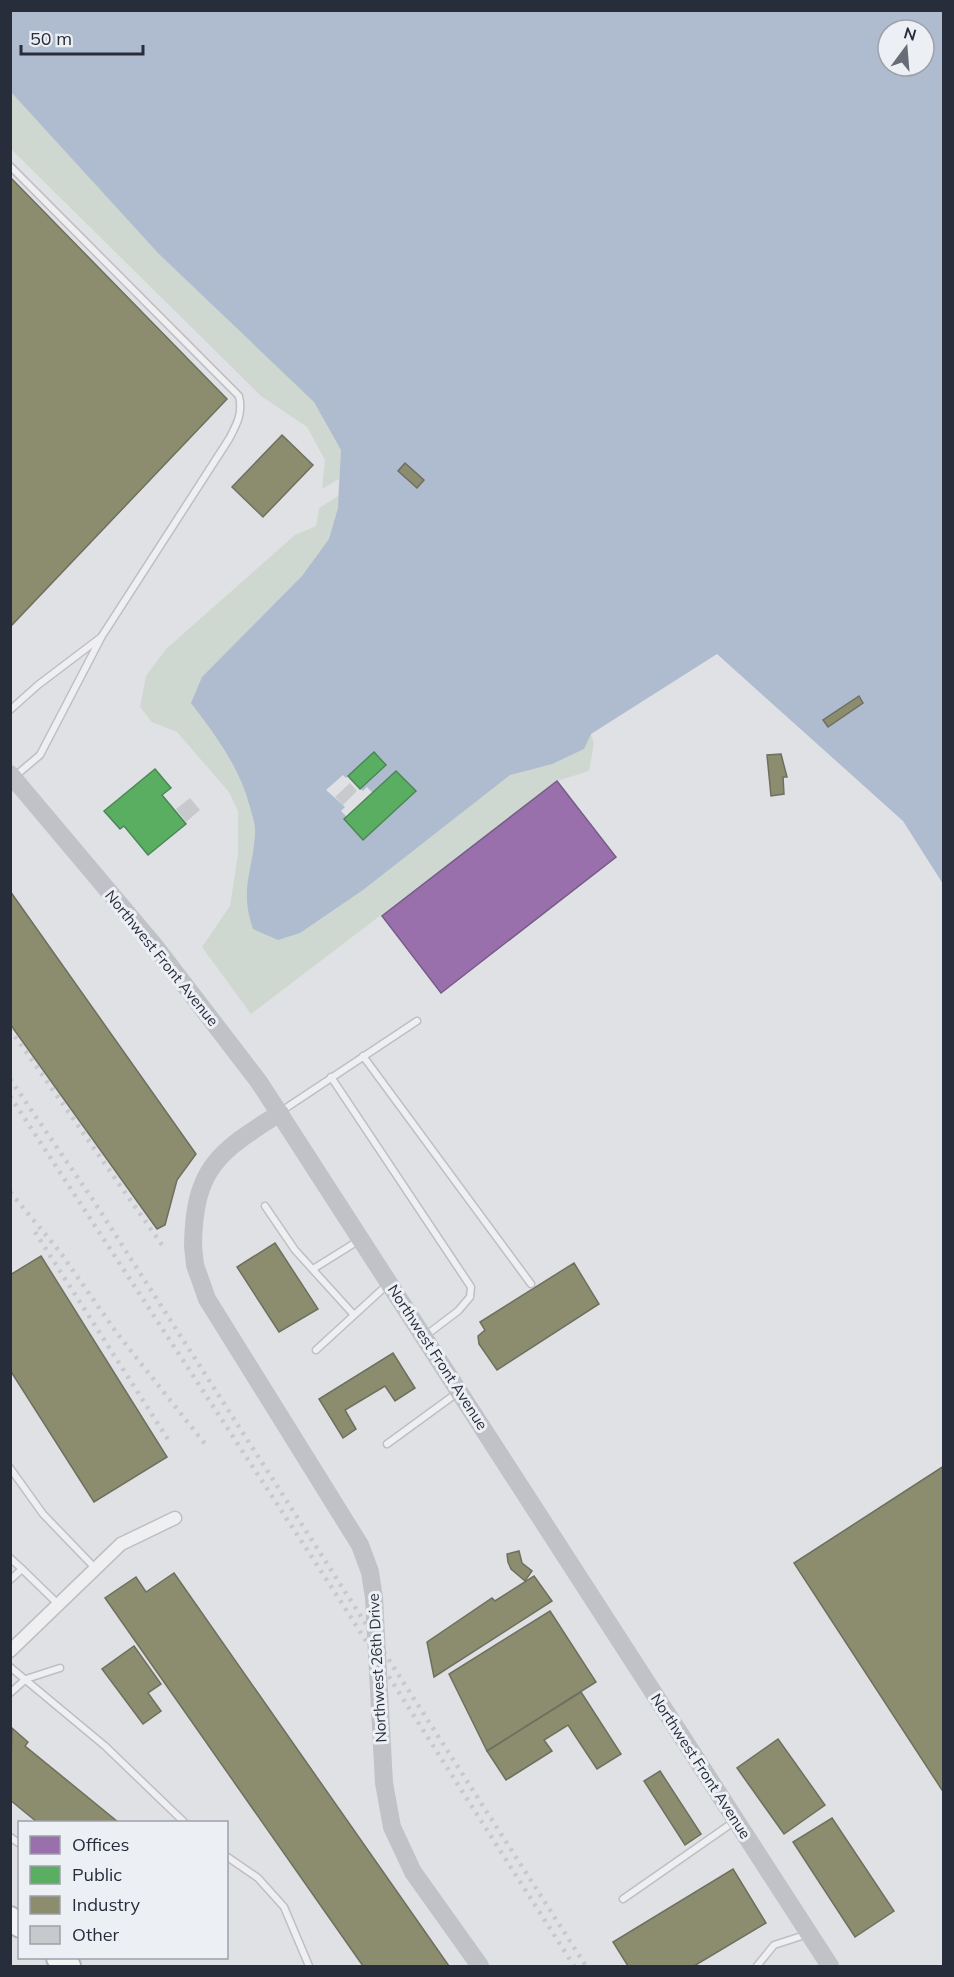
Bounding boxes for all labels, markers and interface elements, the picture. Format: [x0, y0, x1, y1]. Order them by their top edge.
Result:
scale bar [21, 18, 142, 56]
north arrow [876, 18, 936, 78]
text: N [902, 22, 919, 45]
text: 50 m [30, 27, 72, 50]
street label: Northwest Front Avenue [101, 886, 223, 1030]
street label: Northwest Front Avenue [384, 1281, 492, 1433]
street label: Northwest 26th Drive [364, 1593, 390, 1743]
street label: Northwest Front Avenue [647, 1690, 755, 1842]
legend [18, 1821, 228, 1959]
text: Offices [72, 1833, 130, 1856]
text: Public [72, 1863, 122, 1886]
text: Industry [72, 1893, 141, 1916]
text: Other [72, 1923, 120, 1946]

